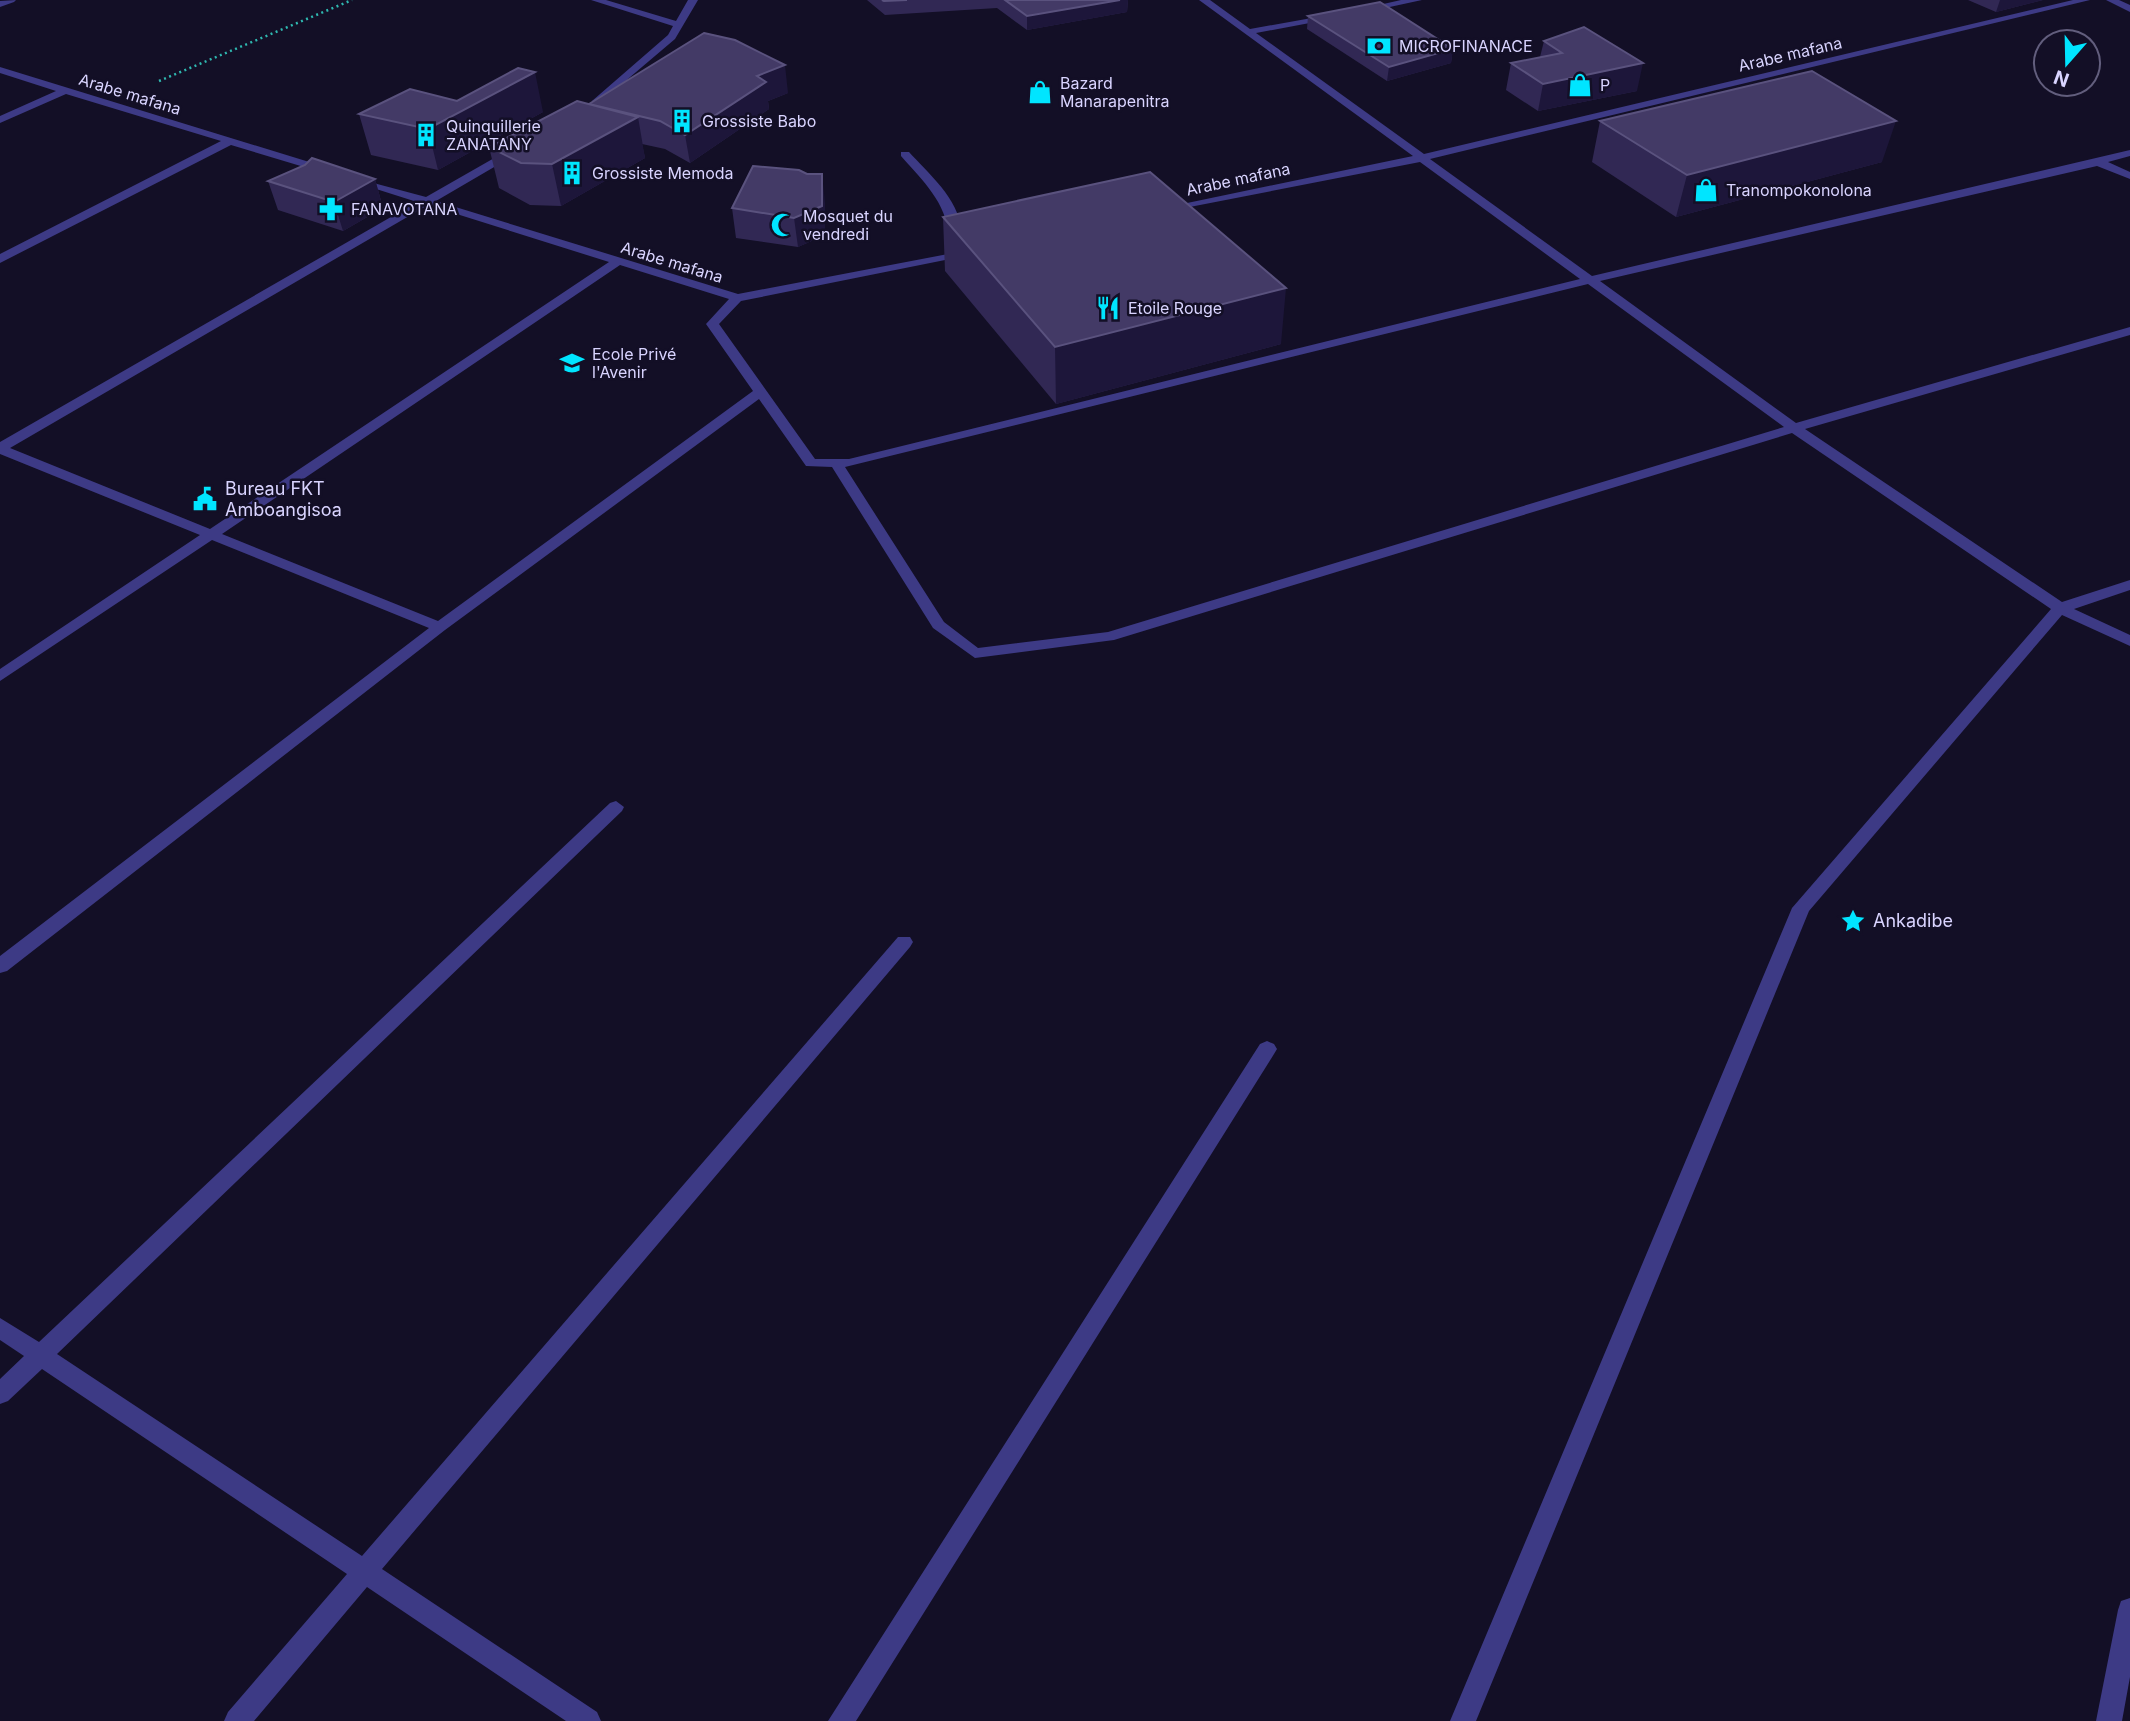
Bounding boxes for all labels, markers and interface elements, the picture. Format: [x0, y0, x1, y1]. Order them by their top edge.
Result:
north arrow [2032, 28, 2102, 98]
bank icon: MICROFINANACE [1365, 32, 1393, 60]
street label: Arabe mafana [1736, 32, 1844, 76]
place label: MICROFINANACE [1399, 36, 1533, 56]
text: N [2051, 65, 2072, 92]
street label: Arabe mafana [77, 69, 183, 119]
shop icon: P [1566, 71, 1594, 99]
place label: Bazard Manarapenitra [1060, 73, 1170, 111]
place label: P [1600, 75, 1610, 95]
shop icon: Bazard Manarapenitra [1026, 78, 1054, 106]
building icon: Grossiste Babo [668, 107, 696, 135]
place label: Grossiste Babo [702, 111, 816, 131]
place label: Quinquillerie ZANATANY [446, 116, 541, 154]
building icon: Quinquillerie ZANATANY [412, 121, 440, 149]
street label: Arabe mafana [1184, 158, 1292, 200]
building icon: Grossiste Memoda [558, 159, 586, 187]
place label: Grossiste Memoda [592, 163, 734, 183]
shop icon: Tranompokonolona [1692, 176, 1720, 204]
place label: Tranompokonolona [1726, 180, 1872, 200]
pharmacy icon: FANAVOTANA [317, 195, 345, 223]
place label: FANAVOTANA [351, 199, 457, 219]
place label: Mosquet du vendredi [803, 206, 893, 244]
mosque icon: Mosquet du vendredi [769, 211, 797, 239]
street label: Arabe mafana [619, 237, 725, 287]
restaurant icon: Etoile Rouge [1094, 294, 1122, 322]
place label: Etoile Rouge [1128, 298, 1222, 318]
place label: Ecole Privé l'Avenir [592, 344, 676, 382]
school or university icon: Ecole Privé l'Avenir [558, 349, 586, 377]
place label: Bureau FKT Amboangisoa [225, 478, 342, 520]
public building icon: Bureau FKT Amboangisoa [191, 485, 219, 513]
place icon: Ankadibe [1839, 907, 1867, 935]
place label: Ankadibe [1873, 910, 1953, 931]

